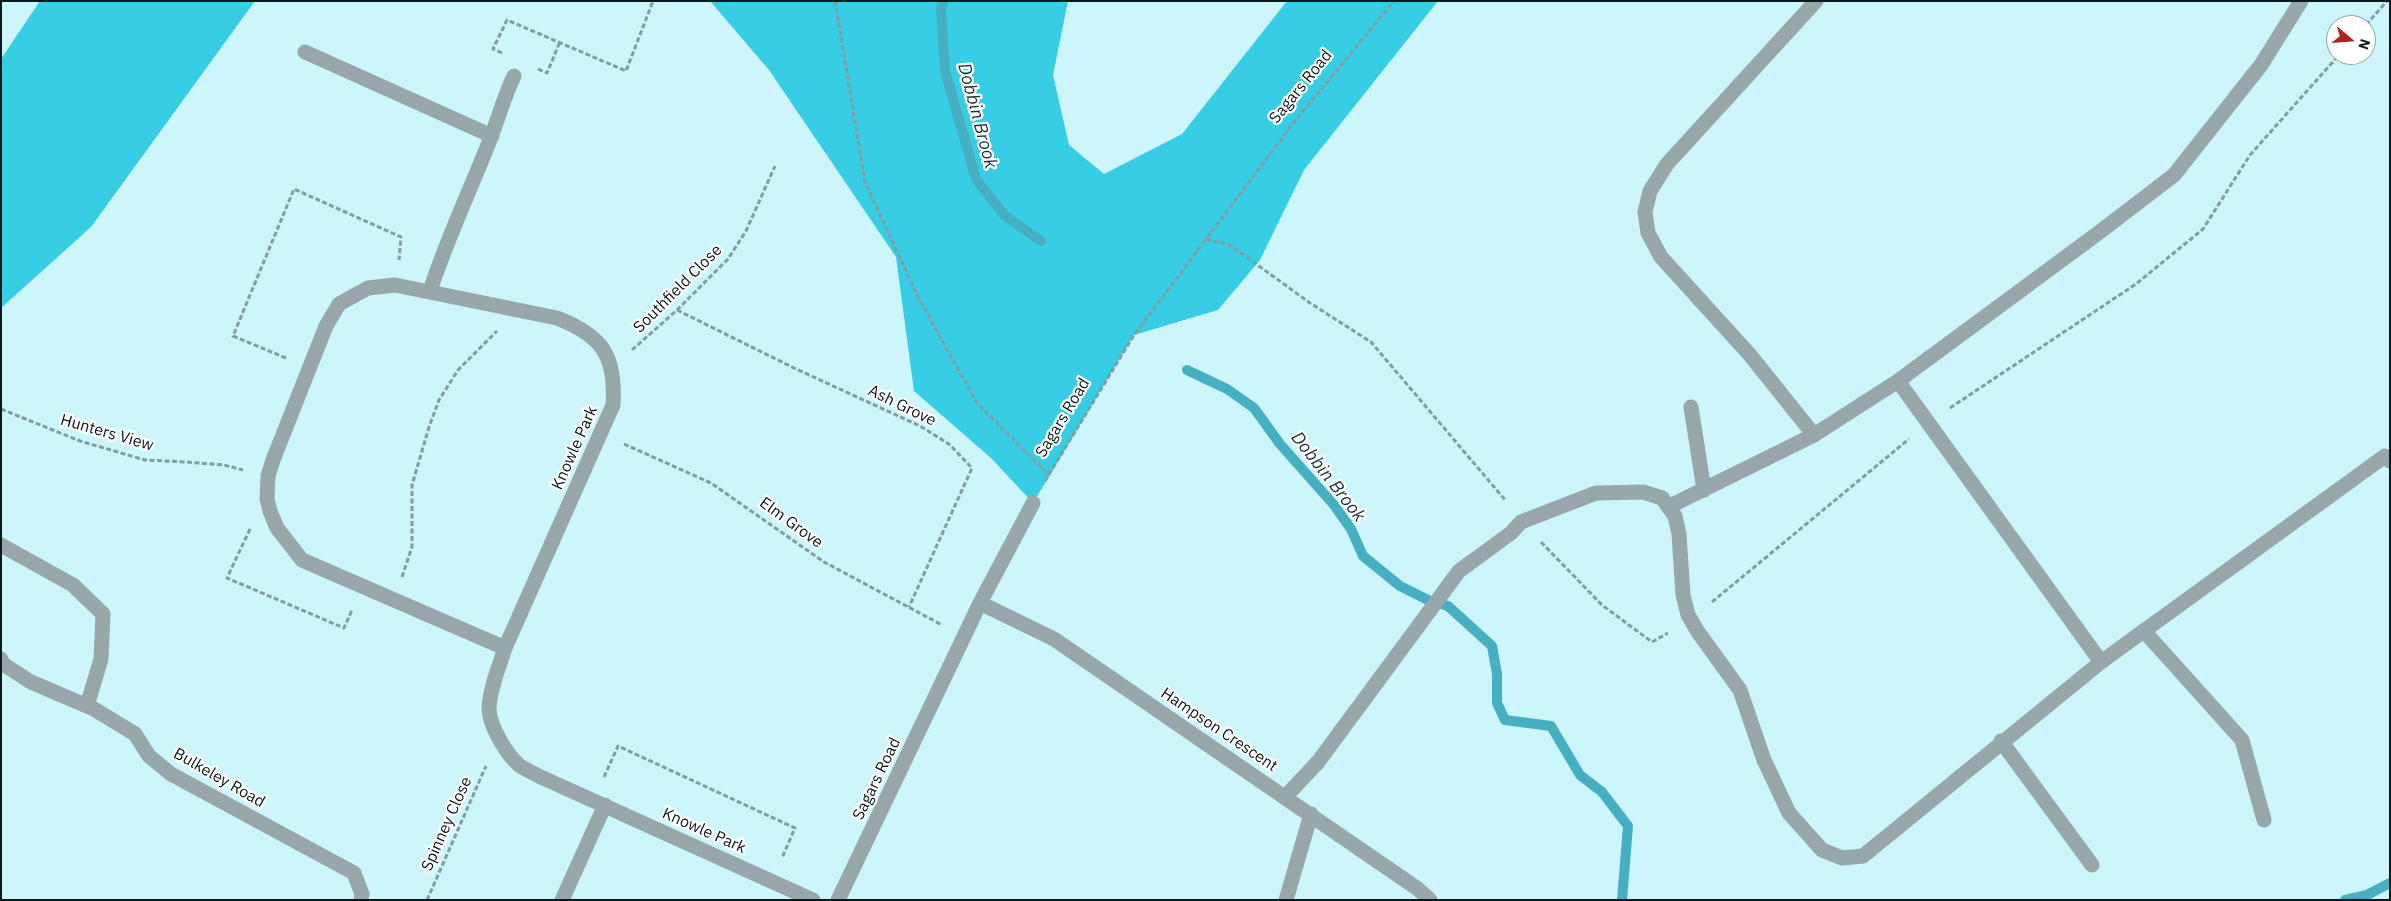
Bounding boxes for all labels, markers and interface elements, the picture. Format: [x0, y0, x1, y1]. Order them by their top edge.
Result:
north arrow [2326, 15, 2376, 65]
text: N [2354, 37, 2374, 52]
street label: Sagars Road [1266, 46, 1336, 128]
water label: Dobbin Brook [953, 61, 1001, 171]
street label: Southfield Close [630, 241, 726, 337]
street label: Sagars Road [1032, 375, 1094, 461]
street label: Ash Grove [865, 381, 939, 431]
street label: Knowle Park [548, 403, 602, 493]
street label: Hunters View [58, 411, 156, 455]
water label: Dobbin Brook [1286, 428, 1370, 526]
street label: Elm Grove [756, 494, 826, 552]
street label: Hampson Crescent [1157, 684, 1281, 776]
street label: Sagars Road [849, 735, 905, 823]
street label: Bulkeley Road [170, 744, 268, 812]
street label: Spinney Close [418, 774, 476, 874]
street label: Knowle Park [659, 804, 749, 858]

